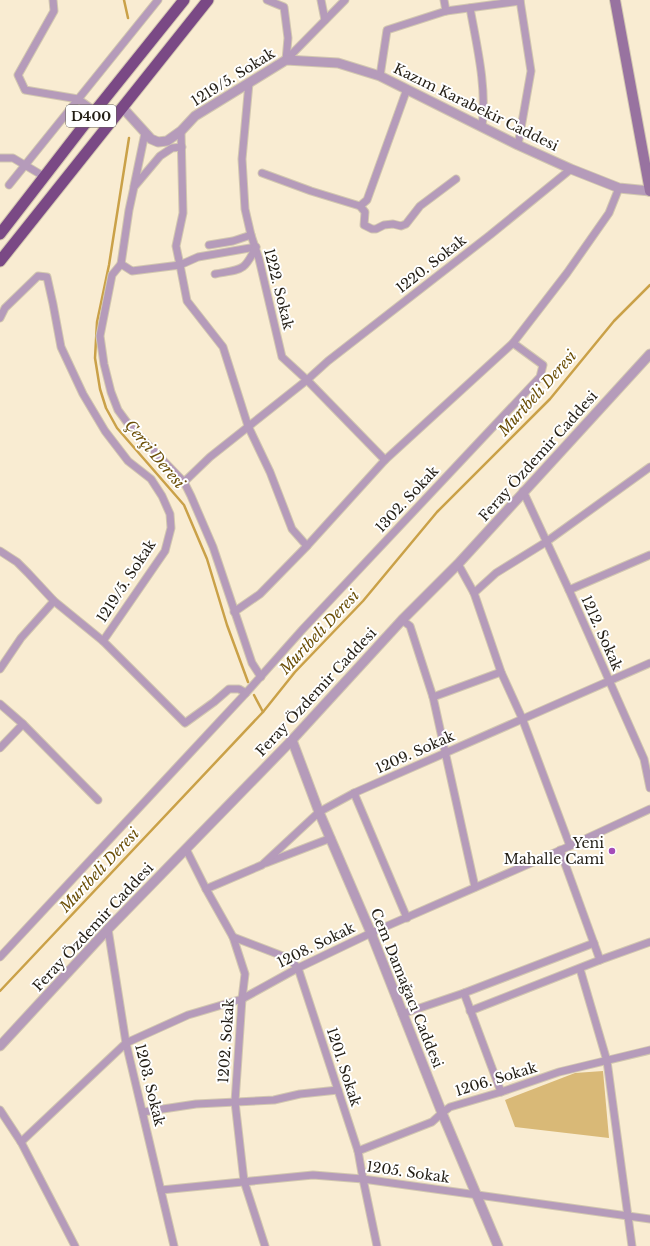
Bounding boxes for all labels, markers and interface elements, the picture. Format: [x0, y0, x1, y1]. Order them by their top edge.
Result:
street label: 1219/5. Sokak [188, 44, 278, 110]
street label: Kazım Karabekir Caddesi [391, 59, 562, 155]
road number: D400 [66, 105, 116, 127]
street label: 1220. Sokak [392, 231, 470, 297]
street label: 1222. Sokak [260, 247, 298, 332]
water label: Murtbeli Deresi [493, 346, 581, 440]
street label: Feray Özdemir Caddesi [474, 386, 601, 525]
water label: Çerçi Deresi [121, 416, 190, 493]
street label: 1302. Sokak [372, 462, 443, 536]
street label: 1219/5. Sokak [93, 536, 160, 626]
water label: Murtbeli Deresi [274, 585, 363, 679]
street label: 1212. Sokak [577, 592, 627, 674]
street label: Feray Özdemir Caddesi [251, 623, 380, 760]
street label: 1209. Sokak [373, 726, 458, 777]
water label: Murtbeli Deresi [54, 823, 143, 917]
place label: Yeni Mahalle Cami [504, 834, 604, 868]
marker: Yeni Mahalle Cami [607, 846, 617, 856]
street label: Feray Özdemir Caddesi [28, 858, 157, 995]
street label: Cem Damağacı Caddesi [367, 906, 447, 1071]
street label: 1208. Sokak [274, 918, 358, 972]
street label: 1202. Sokak [214, 998, 238, 1084]
street label: 1201. Sokak [323, 1025, 365, 1109]
street label: 1203. Sokak [131, 1042, 169, 1128]
street label: 1206. Sokak [453, 1058, 540, 1100]
street label: 1205. Sokak [365, 1157, 451, 1187]

